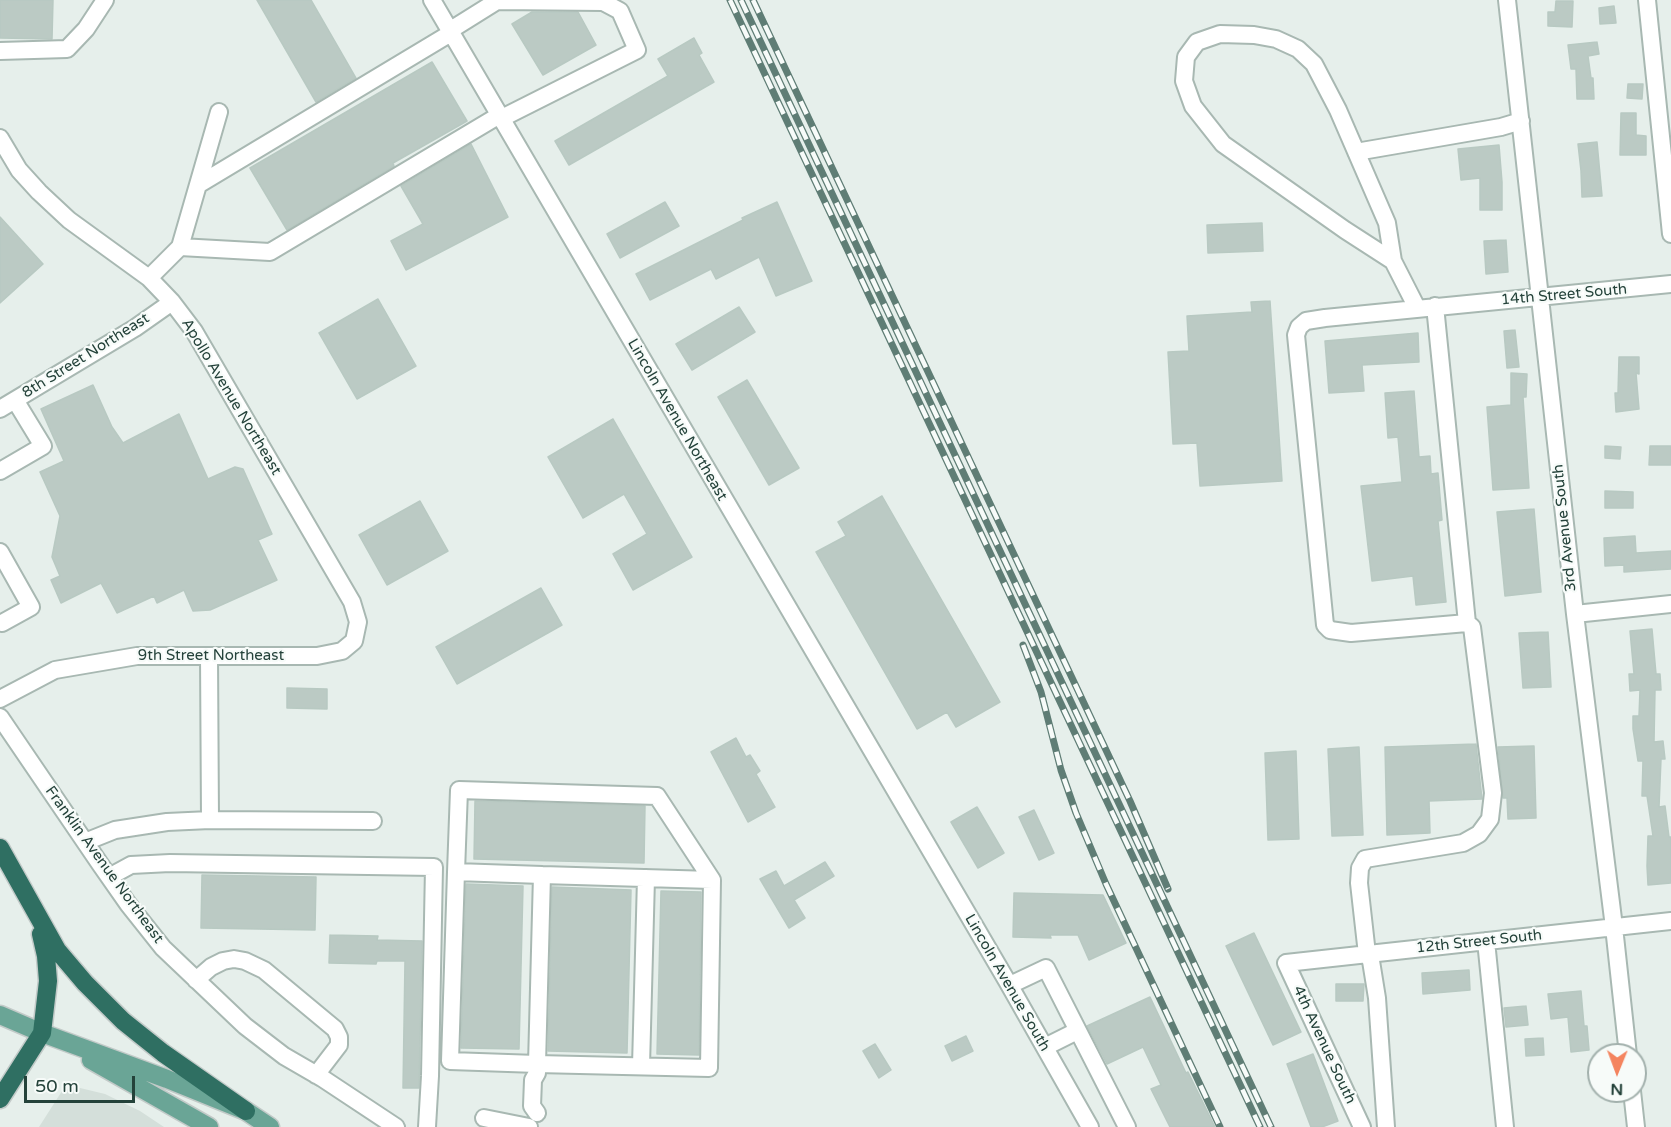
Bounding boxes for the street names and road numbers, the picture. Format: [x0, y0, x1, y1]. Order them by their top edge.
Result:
street label: 14th Street South [1500, 281, 1628, 309]
street label: 8th Street Northeast [19, 310, 153, 402]
street label: Apollo Avenue Northeast [177, 316, 285, 478]
street label: Lincoln Avenue Northeast [623, 336, 731, 504]
street label: 3rd Avenue South [1549, 463, 1581, 593]
street label: 9th Street Northeast [138, 647, 284, 665]
street label: Franklin Avenue Northeast [41, 783, 167, 947]
street label: Lincoln Avenue South [960, 911, 1054, 1055]
street label: 12th Street South [1415, 926, 1543, 958]
street label: 4th Avenue South [1289, 983, 1359, 1107]

